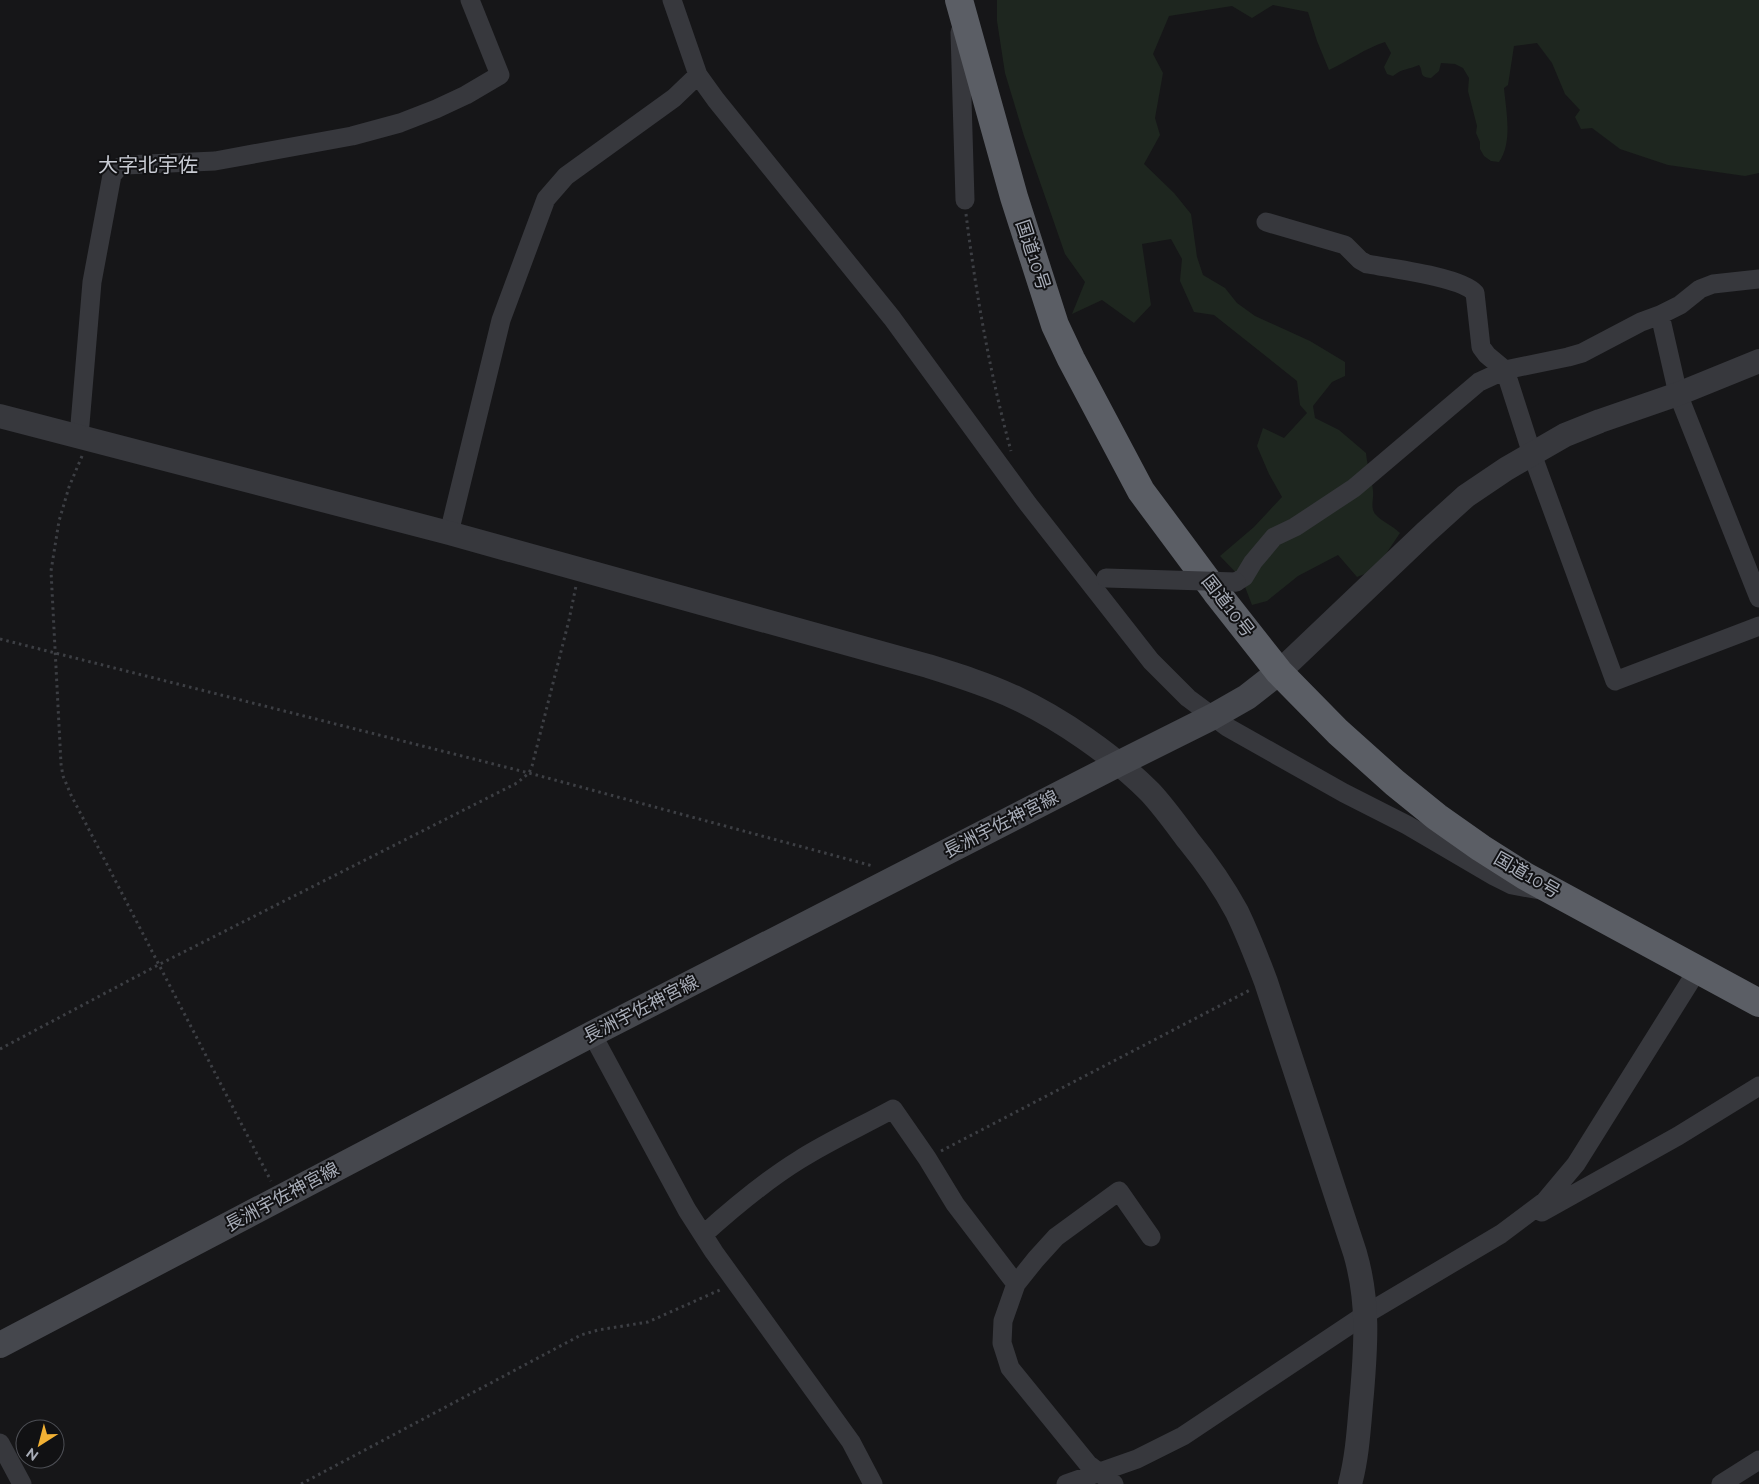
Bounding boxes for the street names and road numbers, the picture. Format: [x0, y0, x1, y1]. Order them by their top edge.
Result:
street label: 国道10号 [1012, 217, 1055, 293]
street label: 国道10号 [1198, 571, 1259, 641]
street label: 長洲宇佐神宮線 [940, 786, 1062, 862]
street label: 国道10号 [1491, 847, 1564, 902]
street label: 長洲宇佐神宮線 [580, 971, 702, 1047]
street label: 長洲宇佐神宮線 [221, 1158, 342, 1235]

